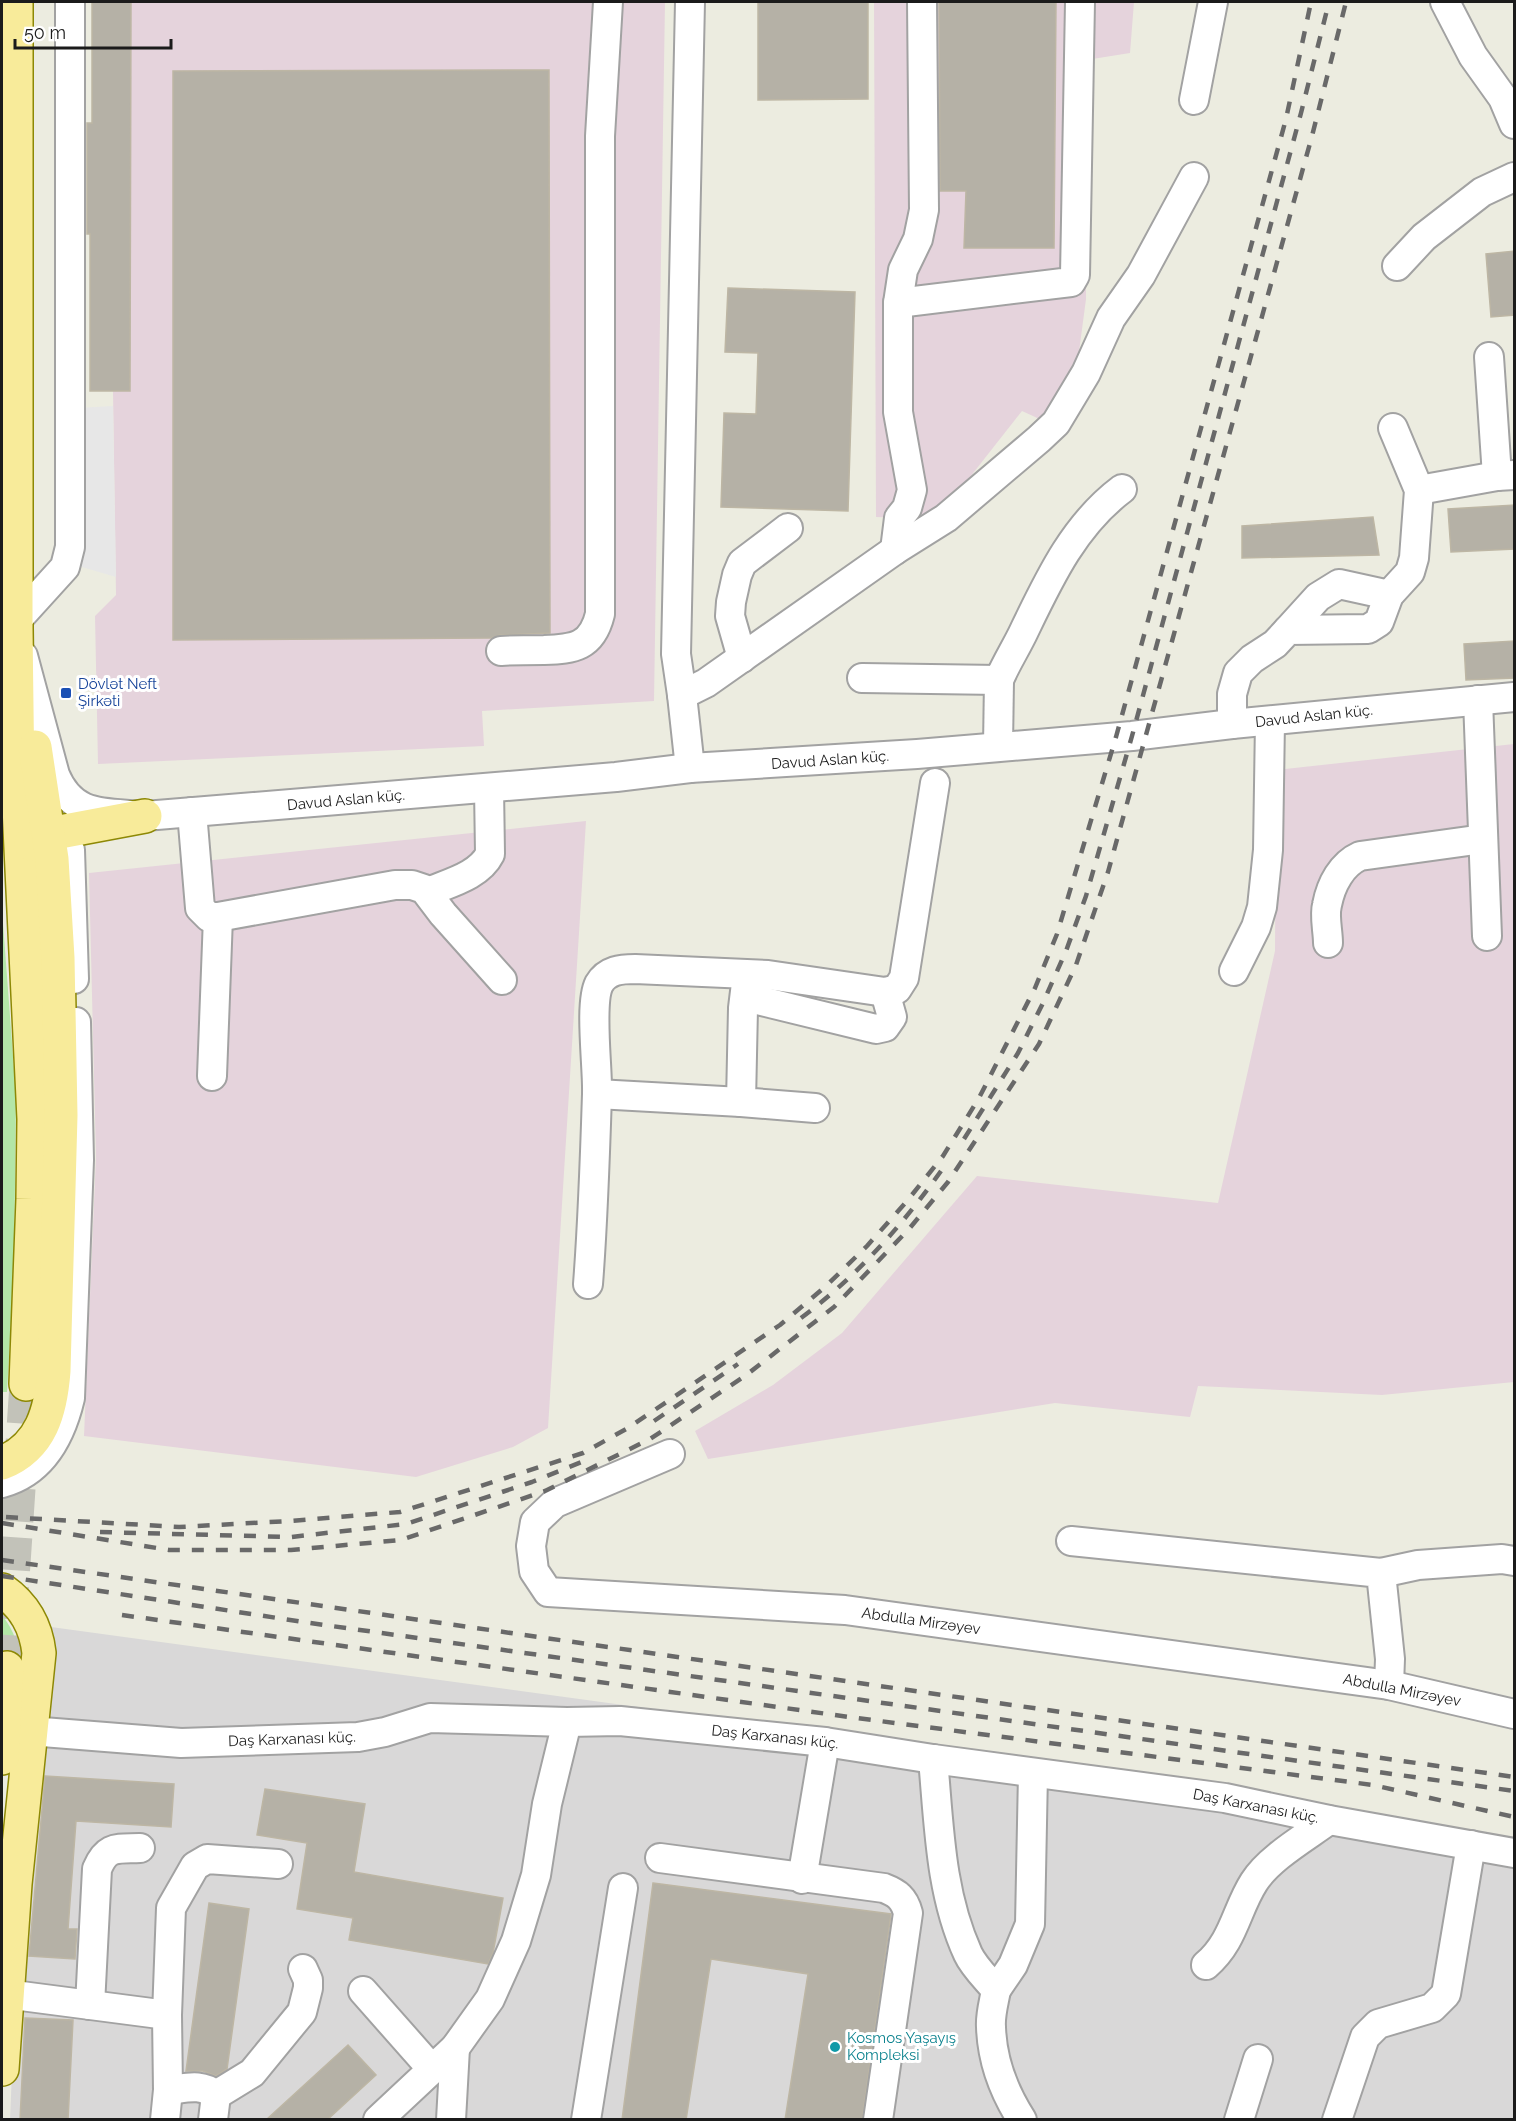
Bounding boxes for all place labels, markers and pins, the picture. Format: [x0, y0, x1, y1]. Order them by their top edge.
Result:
place label: Dövlət Neft Şirkəti [78, 675, 157, 710]
marker: Dövlət Neft Şirkəti [59, 686, 73, 700]
place label: Kosmos Yaşayış Kompleksi [847, 2029, 956, 2064]
marker: Kosmos Yaşayış Kompleksi [828, 2040, 842, 2054]

